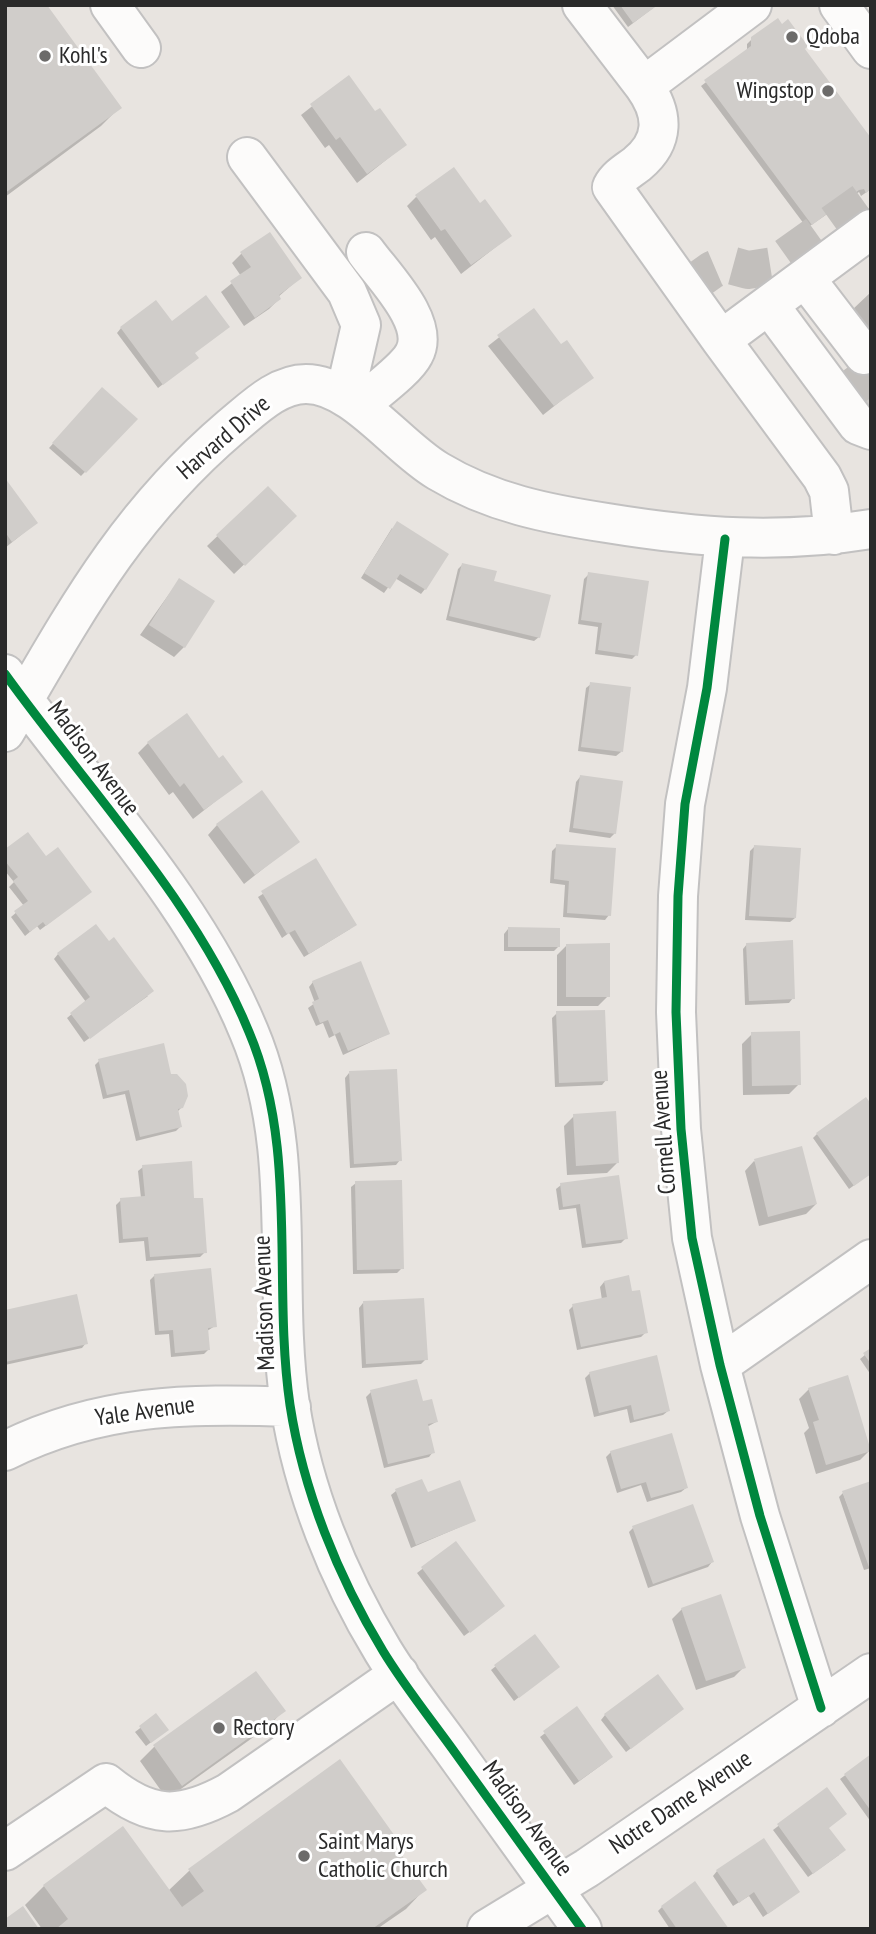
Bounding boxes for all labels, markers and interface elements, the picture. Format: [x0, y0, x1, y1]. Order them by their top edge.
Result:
place label: Qdoba [806, 23, 860, 51]
marker: Qdoba [784, 29, 800, 45]
place label: Kohl's [59, 42, 108, 70]
marker: Kohl's [37, 48, 53, 64]
place label: Wingstop [736, 77, 814, 105]
marker: Wingstop [820, 83, 836, 99]
street label: Harvard Drive [172, 390, 276, 486]
street label: Madison Avenue [41, 696, 145, 822]
street label: Cornell Avenue [645, 1069, 683, 1195]
street label: Madison Avenue [248, 1235, 282, 1371]
street label: Yale Avenue [93, 1391, 197, 1433]
place label: Rectory [233, 1714, 294, 1742]
marker: Rectory [211, 1720, 227, 1736]
street label: Notre Dame Avenue [605, 1745, 757, 1861]
street label: Madison Avenue [476, 1756, 578, 1882]
place label: Saint Marys Catholic Church [318, 1828, 448, 1884]
marker: Saint Marys Catholic Church [296, 1848, 312, 1864]

